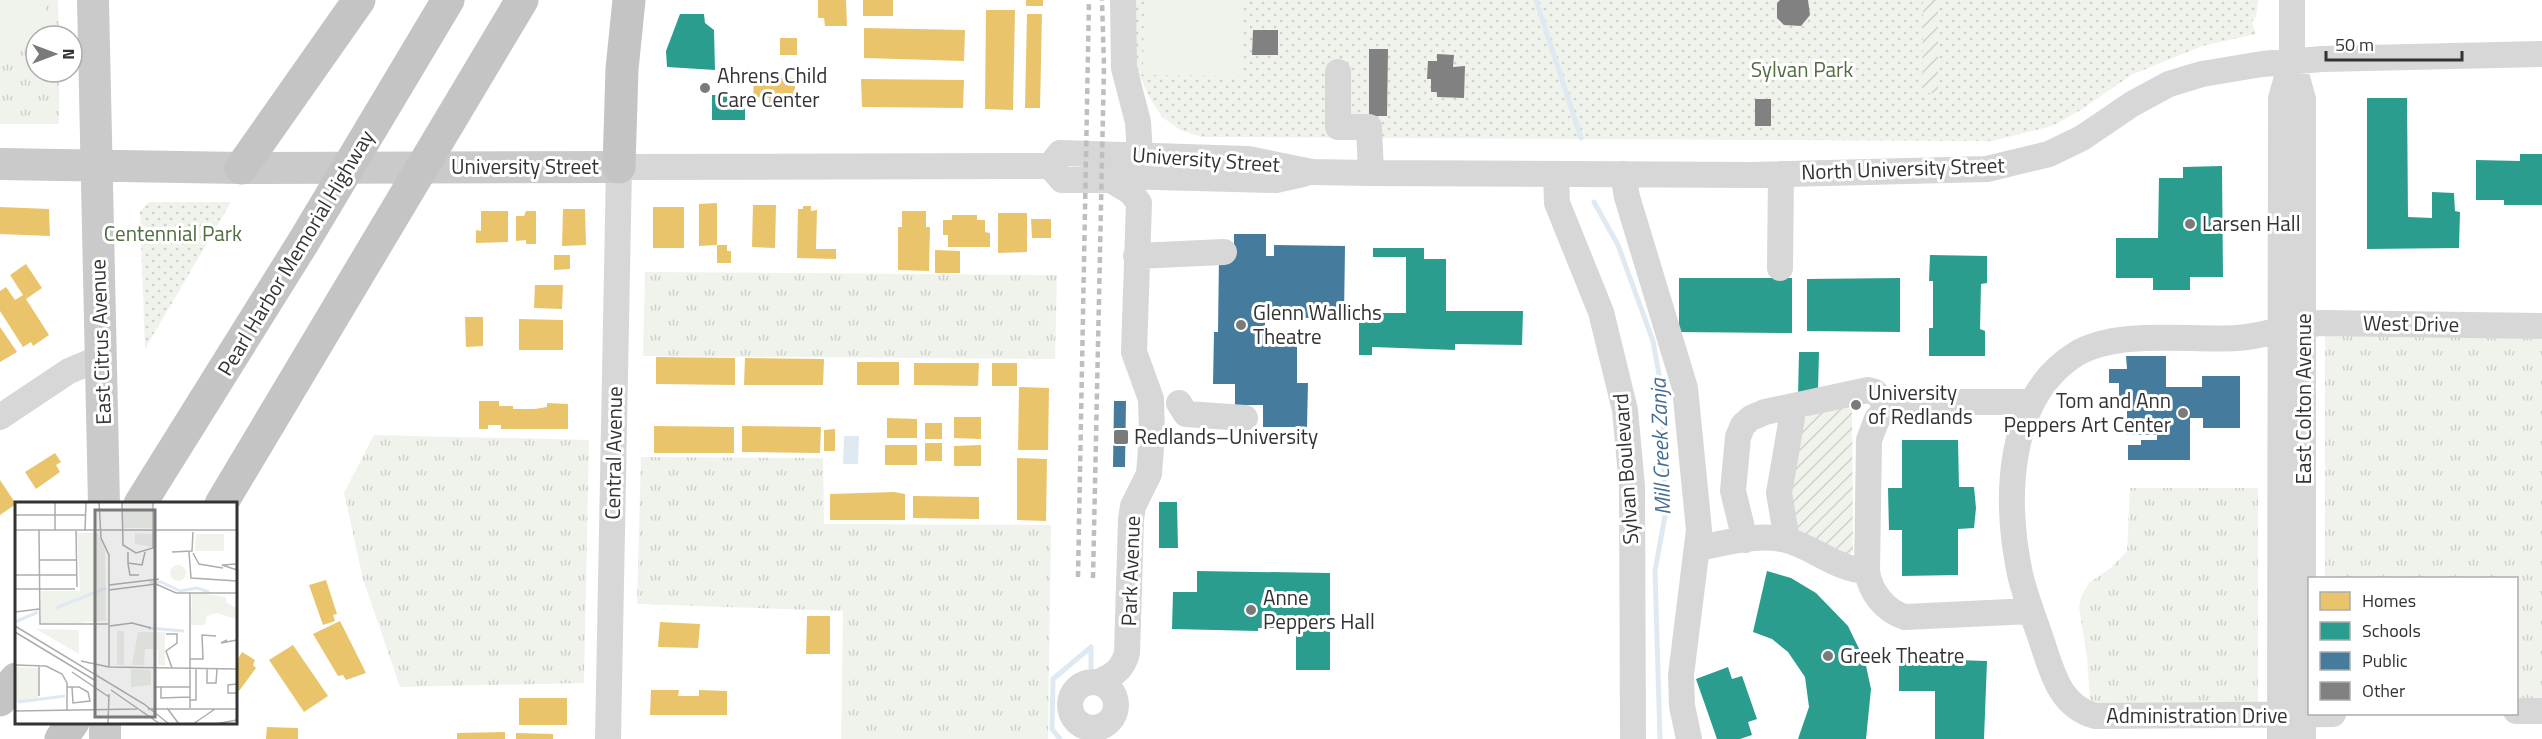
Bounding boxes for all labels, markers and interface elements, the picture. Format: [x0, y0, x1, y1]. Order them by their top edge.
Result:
north arrow [24, 24, 84, 84]
scale bar [2326, 24, 2462, 62]
text: 50 m [2335, 31, 2374, 58]
text: N [57, 48, 81, 60]
park label: Sylvan Park [1751, 53, 1853, 85]
place label: Ahrens Child Care Center [717, 59, 827, 115]
marker: Ahrens Child Care Center [698, 81, 712, 95]
street label: Pearl Harbor Memorial Highway [209, 123, 381, 382]
street label: University Street [1131, 138, 1282, 180]
street label: North University Street [1801, 148, 2006, 188]
street label: University Street [451, 150, 600, 182]
place label: Larsen Hall [2202, 207, 2301, 239]
park label: Centennial Park [104, 217, 242, 249]
marker: Larsen Hall [2183, 217, 2197, 231]
street label: East Citrus Avenue [81, 259, 119, 425]
place label: Glenn Wallichs Theatre [1253, 296, 1382, 352]
street label: West Drive [2363, 306, 2460, 340]
street label: East Colton Avenue [2287, 313, 2319, 485]
marker: Glenn Wallichs Theatre [1234, 318, 1248, 332]
water label: Mill Creek Zanja [1641, 376, 1679, 516]
place label: University of Redlands [1868, 376, 1973, 432]
place label: Tom and Ann Peppers Art Center [2004, 384, 2171, 440]
street label: Central Avenue [596, 386, 630, 520]
street label: Sylvan Boulevard [1604, 392, 1646, 546]
marker: University of Redlands [1849, 398, 1863, 412]
marker: Tom and Ann Peppers Art Center [2176, 406, 2190, 420]
place label: Redlands–University [1134, 420, 1318, 452]
marker: Redlands–University [1112, 428, 1130, 446]
inset map [15, 502, 237, 724]
street label: Park Avenue [1112, 515, 1148, 627]
legend [2308, 577, 2518, 715]
place label: Anne Peppers Hall [1263, 581, 1375, 637]
text: Homes [2362, 587, 2416, 614]
marker: Anne Peppers Hall [1244, 603, 1258, 617]
text: Schools [2362, 617, 2421, 644]
place label: Greek Theatre [1840, 639, 1964, 671]
text: Public [2362, 647, 2408, 674]
marker: Greek Theatre [1821, 649, 1835, 663]
text: Other [2362, 677, 2405, 704]
street label: Administration Drive [2106, 699, 2288, 731]

